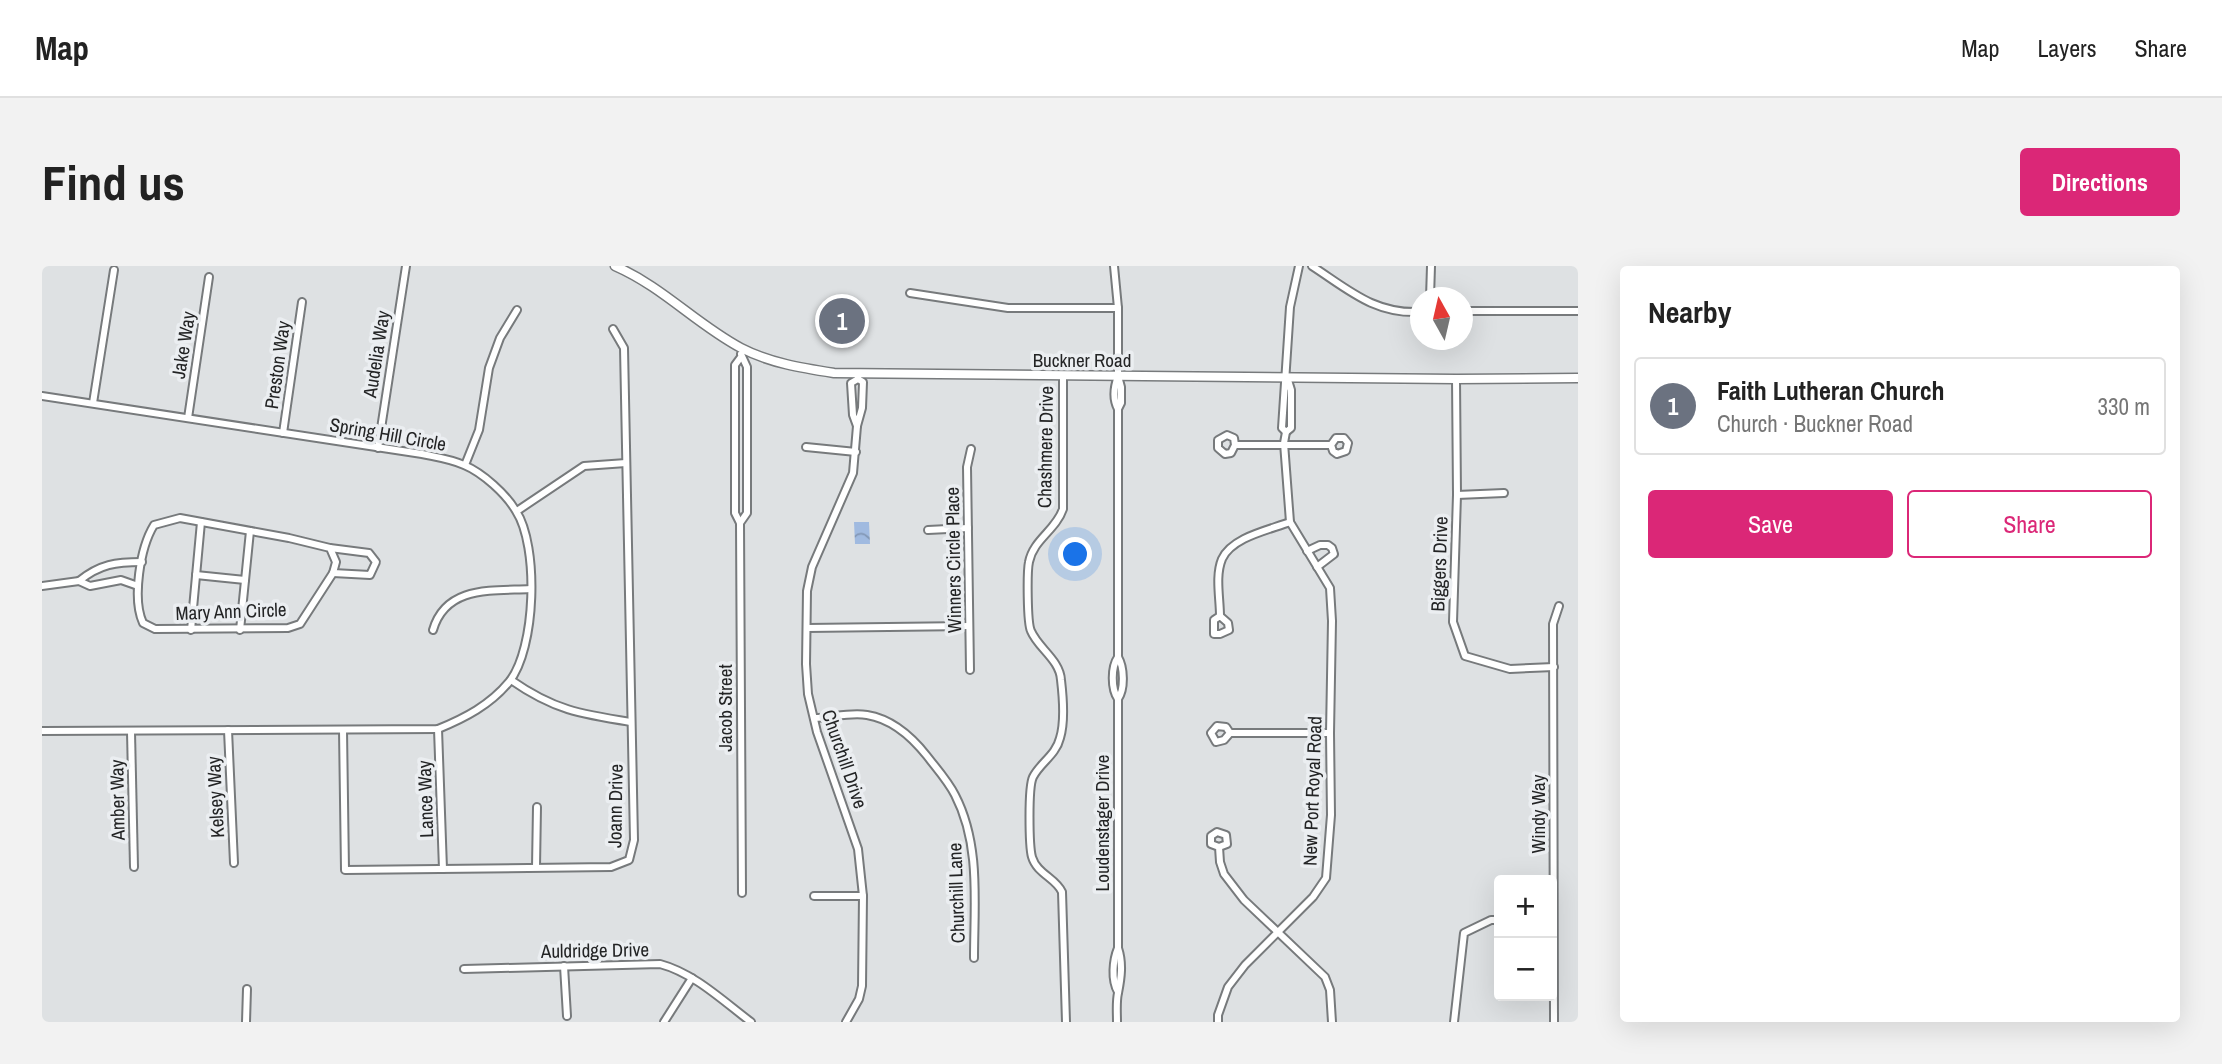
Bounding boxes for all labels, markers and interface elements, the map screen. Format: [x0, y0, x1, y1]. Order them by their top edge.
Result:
text: Map [35, 26, 89, 70]
text: Map [1961, 32, 1999, 64]
text: Layers [2037, 32, 2096, 64]
text: Share [2134, 32, 2187, 64]
button: Directions [2020, 148, 2180, 216]
text: Find us [42, 149, 185, 215]
north arrow [1410, 287, 1473, 350]
text: Nearby [1648, 292, 1731, 332]
pin: 1 [819, 295, 865, 347]
street label: Audelia Way [356, 308, 396, 400]
street label: Jake Way [165, 309, 201, 381]
street label: Preston Way [258, 319, 296, 411]
street label: Buckner Road [1033, 347, 1131, 373]
text: Faith Lutheran Church [1717, 373, 1945, 408]
street label: Chashmere Drive [1031, 386, 1059, 508]
text: 1 [1668, 391, 1678, 422]
text: 330 m [2098, 391, 2150, 422]
text: Church · Buckner Road [1717, 408, 1913, 439]
street label: Spring Hill Circle [328, 411, 448, 457]
street label: Winners Circle Place [939, 487, 967, 633]
button: Save [1648, 490, 1893, 558]
button: Share [1907, 490, 2152, 558]
street label: Biggers Drive [1424, 516, 1454, 612]
your location [1058, 537, 1092, 571]
street label: Mary Ann Circle [175, 596, 287, 626]
street label: Jacob Street [712, 664, 738, 752]
street label: Churchill Drive [816, 706, 874, 812]
street label: New Port Royal Road [1296, 716, 1328, 866]
street label: Kelsey Way [200, 755, 230, 838]
street label: Loudenstager Drive [1089, 755, 1115, 891]
street label: Amber Way [103, 759, 131, 842]
street label: Lance Way [411, 760, 439, 838]
street label: Joann Drive [601, 764, 629, 848]
street label: Windy Way [1525, 774, 1551, 854]
street label: Churchill Lane [941, 842, 971, 944]
map controls [1494, 875, 1557, 1001]
button: + [1494, 875, 1557, 938]
street label: Auldridge Drive [540, 936, 649, 964]
button: − [1494, 938, 1557, 1001]

